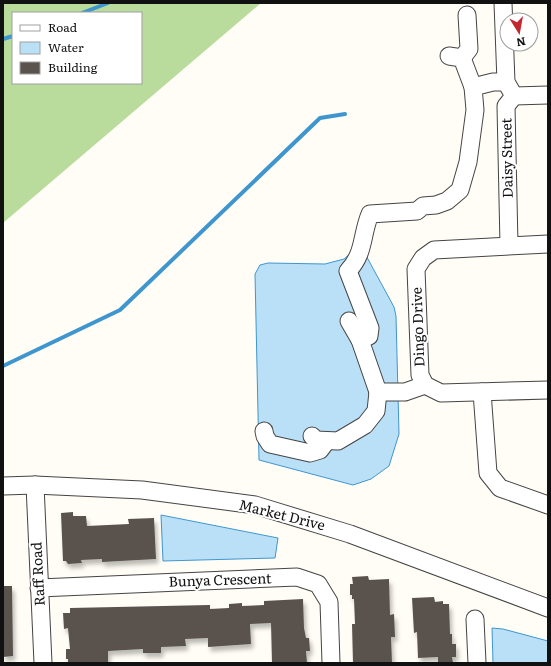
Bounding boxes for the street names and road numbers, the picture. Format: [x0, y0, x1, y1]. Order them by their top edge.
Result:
street label: Daisy Street [495, 117, 517, 198]
street label: Dingo Drive [406, 287, 428, 367]
street label: Market Drive [237, 494, 327, 534]
street label: Raff Road [25, 541, 49, 607]
street label: Bunya Crescent [168, 567, 272, 591]

